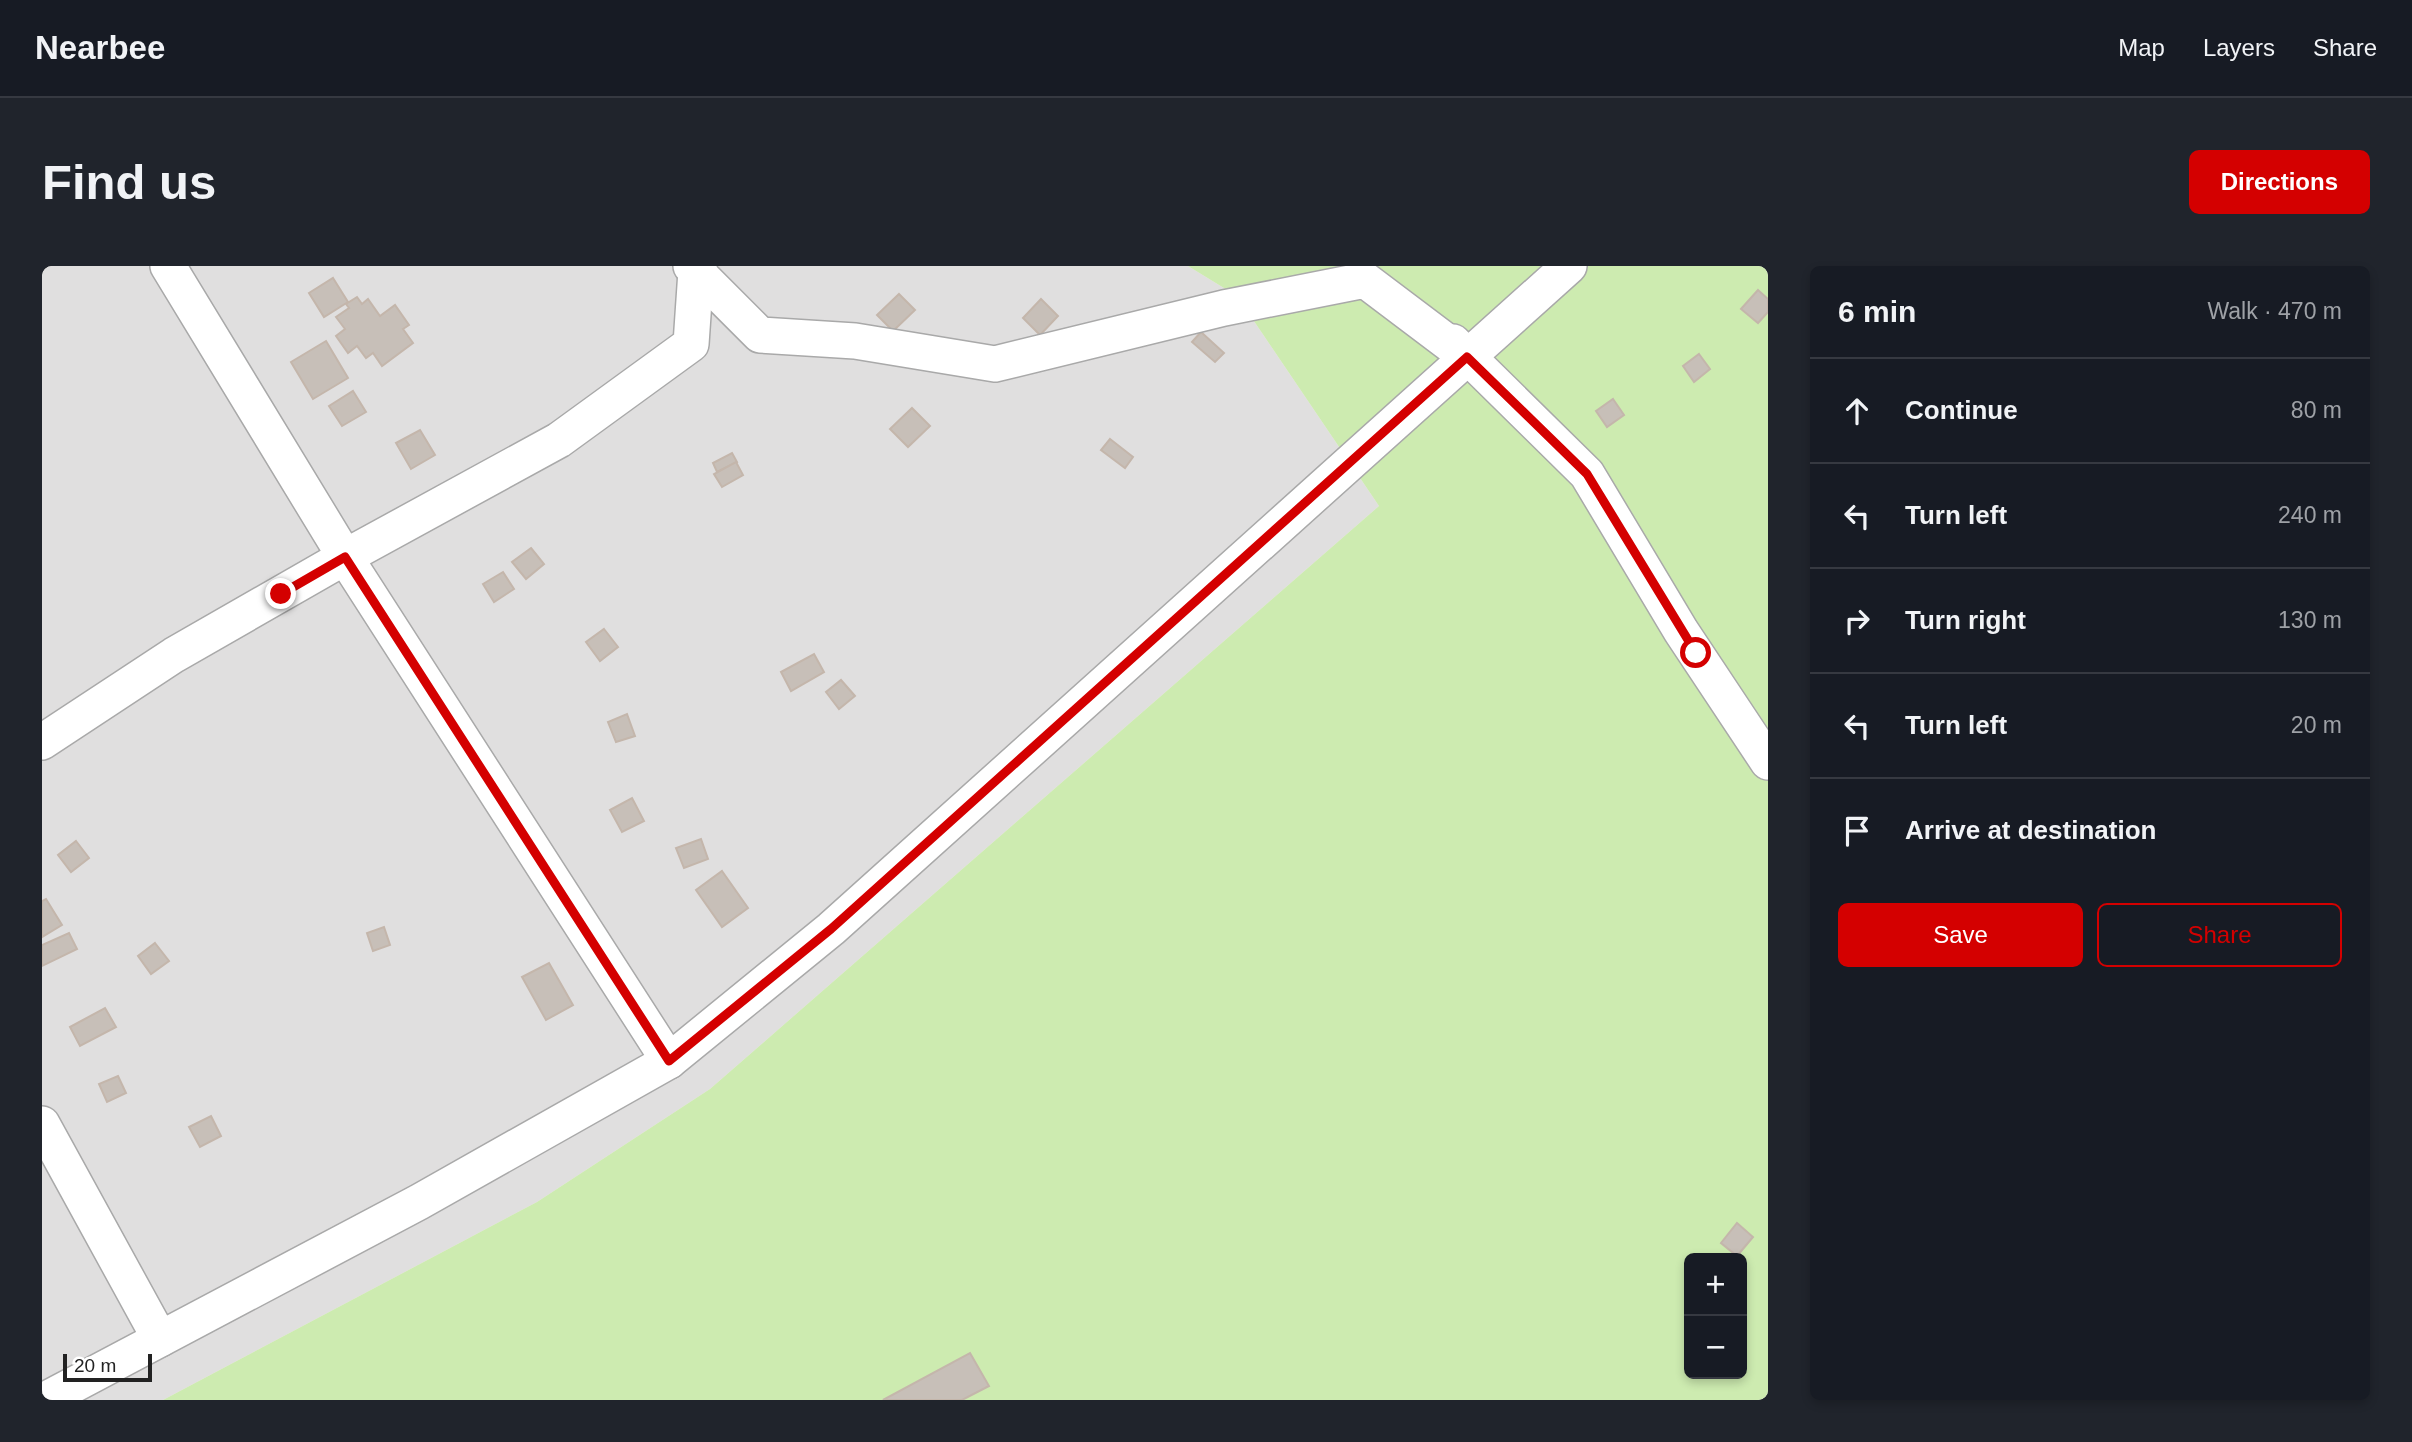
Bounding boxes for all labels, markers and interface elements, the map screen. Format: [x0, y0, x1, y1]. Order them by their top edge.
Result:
text: Nearbee [35, 29, 165, 66]
text: Map [2118, 34, 2165, 61]
text: Layers [2203, 34, 2275, 61]
text: Share [2313, 34, 2377, 61]
button: Directions [2189, 150, 2370, 214]
text: Find us [42, 155, 216, 209]
text: 6 min [1838, 295, 1916, 328]
text: Walk · 470 m [2207, 298, 2342, 324]
icon: ahead [1838, 392, 1876, 430]
text: Continue [1905, 395, 2018, 425]
text: 80 m [2291, 397, 2342, 423]
icon: left [1838, 497, 1876, 535]
text: Turn left [1905, 500, 2007, 530]
text: 240 m [2278, 502, 2342, 528]
route end [265, 578, 296, 609]
icon: right [1838, 602, 1876, 640]
text: Turn right [1905, 605, 2026, 635]
text: 130 m [2278, 607, 2342, 633]
route start [1680, 637, 1711, 668]
icon: left [1838, 707, 1876, 745]
text: Turn left [1905, 710, 2007, 740]
text: 20 m [2291, 712, 2342, 738]
icon: arrive [1838, 812, 1876, 850]
text: Arrive at destination [1905, 815, 2156, 845]
button: Save [1838, 903, 2083, 967]
button: Share [2097, 903, 2342, 967]
map controls [1684, 1253, 1747, 1379]
button: + [1684, 1253, 1747, 1316]
button: − [1684, 1316, 1747, 1379]
scale bar [63, 1351, 152, 1383]
text: 20 m [74, 1355, 116, 1376]

